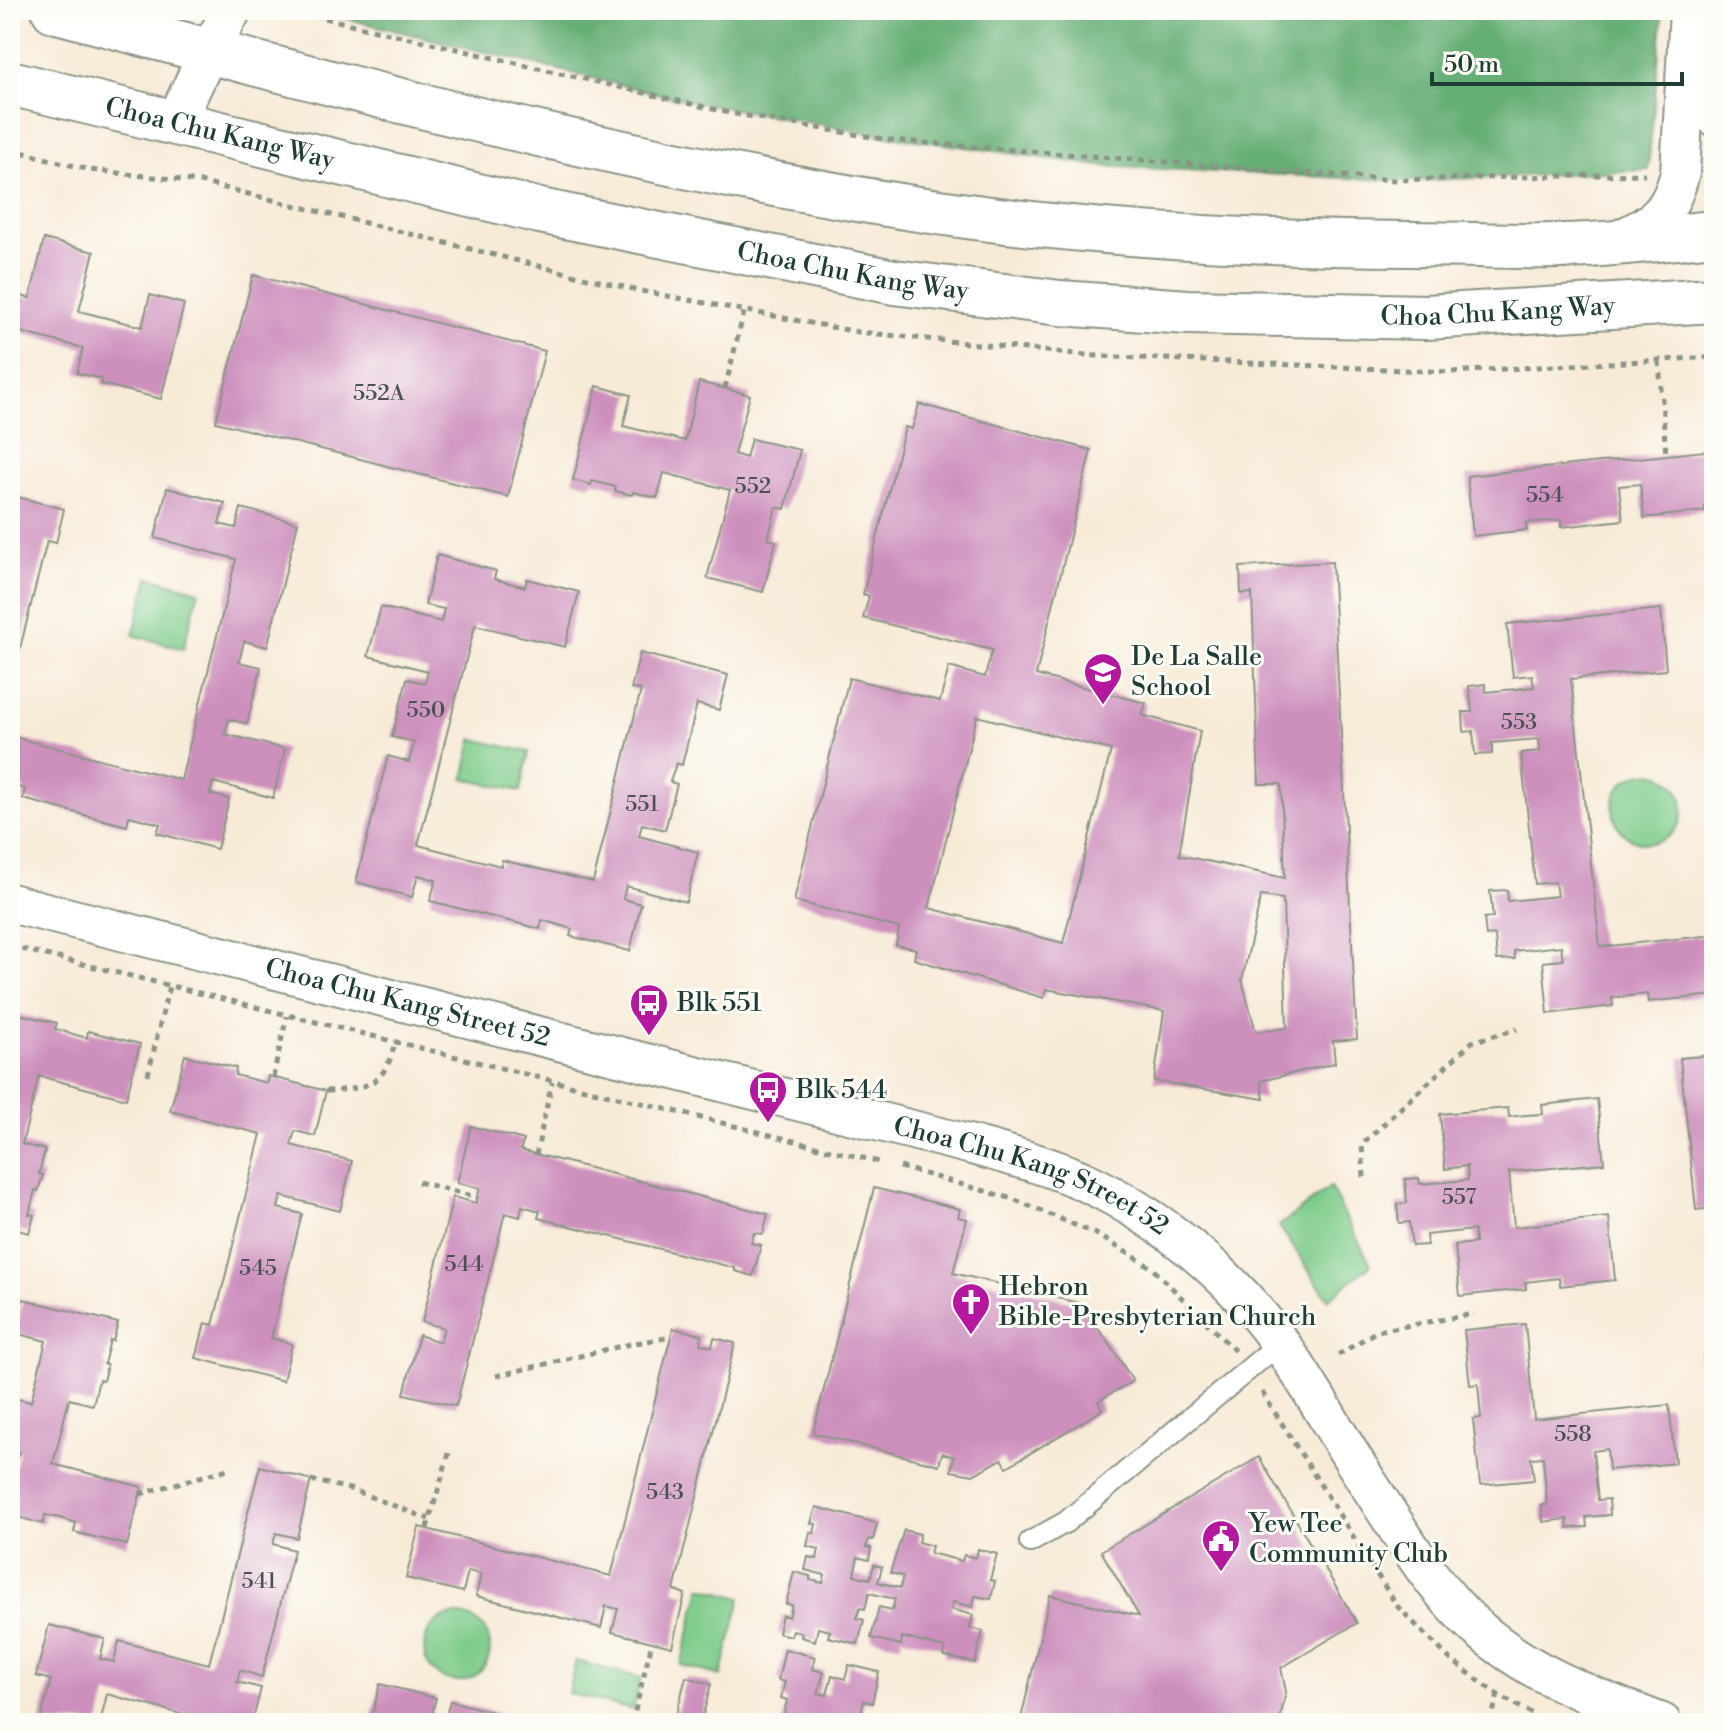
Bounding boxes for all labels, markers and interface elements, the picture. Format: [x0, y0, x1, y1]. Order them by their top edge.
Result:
scale bar [1432, 36, 1682, 86]
text: 50 m [1444, 50, 1499, 80]
street label: Choa Chu Kang Way [102, 91, 338, 177]
street label: Choa Chu Kang Way [734, 235, 971, 307]
street label: Choa Chu Kang Way [1380, 290, 1617, 333]
house number: 552A [353, 380, 406, 407]
house number: 552 [735, 473, 771, 500]
house number: 554 [1526, 482, 1564, 509]
place label: De La Salle School [1131, 641, 1262, 703]
school or university icon: De La Salle School [1082, 651, 1124, 706]
house number: 550 [407, 697, 445, 724]
house number: 553 [1501, 709, 1537, 736]
house number: 551 [625, 791, 659, 818]
street label: Choa Chu Kang Street 52 [262, 952, 553, 1054]
bus stop icon: Blk 551 [628, 982, 670, 1037]
place label: Blk 551 [676, 987, 762, 1019]
bus stop icon: Blk 544 [747, 1069, 789, 1124]
place label: Blk 544 [795, 1074, 887, 1106]
street label: Choa Chu Kang Street 52 [890, 1110, 1175, 1242]
house number: 557 [1442, 1184, 1476, 1211]
house number: 544 [444, 1251, 484, 1278]
house number: 545 [239, 1255, 277, 1282]
place label: Hebron Bible-Presbyterian Church [998, 1271, 1316, 1333]
church icon: Hebron Bible-Presbyterian Church [950, 1281, 992, 1336]
house number: 558 [1554, 1421, 1592, 1448]
house number: 543 [646, 1479, 684, 1506]
place label: Yew Tee Community Club [1247, 1508, 1448, 1570]
public building icon: Yew Tee Community Club [1200, 1518, 1242, 1573]
house number: 541 [241, 1568, 277, 1595]

